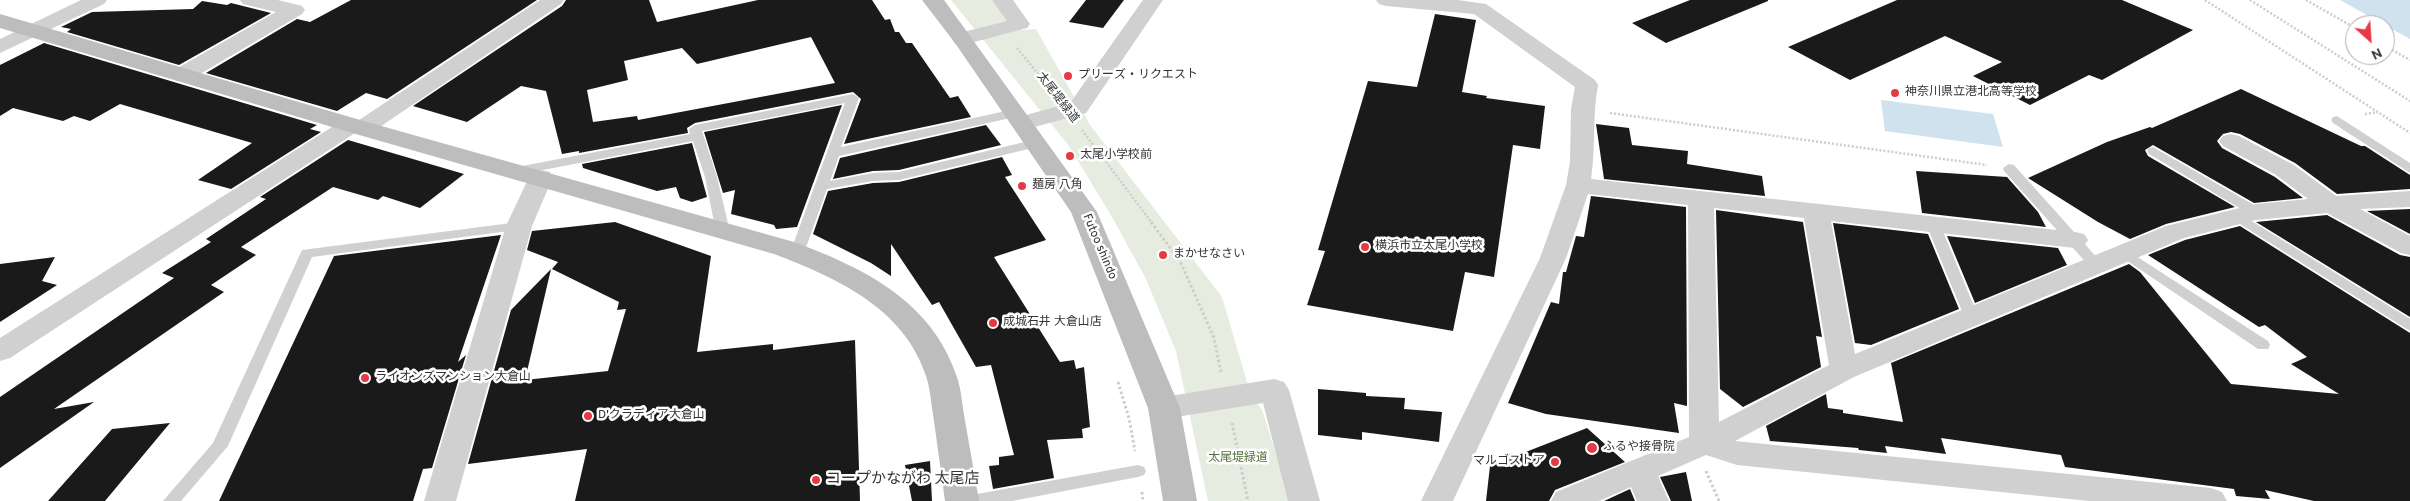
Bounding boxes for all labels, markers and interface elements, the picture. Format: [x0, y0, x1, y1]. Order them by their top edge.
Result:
north arrow [2345, 15, 2395, 65]
text: N [2368, 43, 2385, 63]
place label: プリーズ・リクエスト [1078, 69, 1198, 83]
street label: 太尾堤緑道 [1033, 70, 1081, 126]
marker: プリーズ・リクエスト [1062, 70, 1074, 82]
place label: 神奈川県立港北高等学校 [1905, 86, 2037, 100]
marker: 神奈川県立港北高等学校 [1889, 87, 1901, 99]
place label: 太尾小学校前 [1080, 149, 1152, 163]
marker: 太尾小学校前 [1064, 150, 1076, 162]
place label: 麺房 八角 [1032, 179, 1083, 193]
marker: 麺房 八角 [1016, 180, 1028, 192]
street label: Futoo shindo [1079, 212, 1119, 282]
place label: 横浜市立太尾小学校 [1375, 240, 1483, 254]
marker: 横浜市立太尾小学校 [1359, 241, 1371, 253]
place label: まかせなさい [1173, 248, 1245, 262]
marker: まかせなさい [1157, 249, 1169, 261]
place label: 成城石井 大倉山店 [1003, 316, 1102, 330]
marker: 成城石井 大倉山店 [987, 317, 999, 329]
place label: ライオンズマンション大倉山 [375, 371, 531, 385]
marker: ライオンズマンション大倉山 [359, 372, 371, 384]
place label: D'クラディア大倉山 [598, 409, 705, 423]
marker: D'クラディア大倉山 [582, 410, 594, 422]
marker: ふるや接骨院 [1585, 441, 1599, 455]
place label: ふるや接骨院 [1603, 441, 1675, 455]
park label: 太尾堤緑道 [1208, 452, 1268, 466]
place label: マルゴストア [1473, 455, 1545, 469]
marker: マルゴストア [1549, 456, 1561, 468]
place label: コープかながわ 太尾店 [826, 471, 980, 489]
marker: コープかながわ 太尾店 [810, 474, 822, 486]

